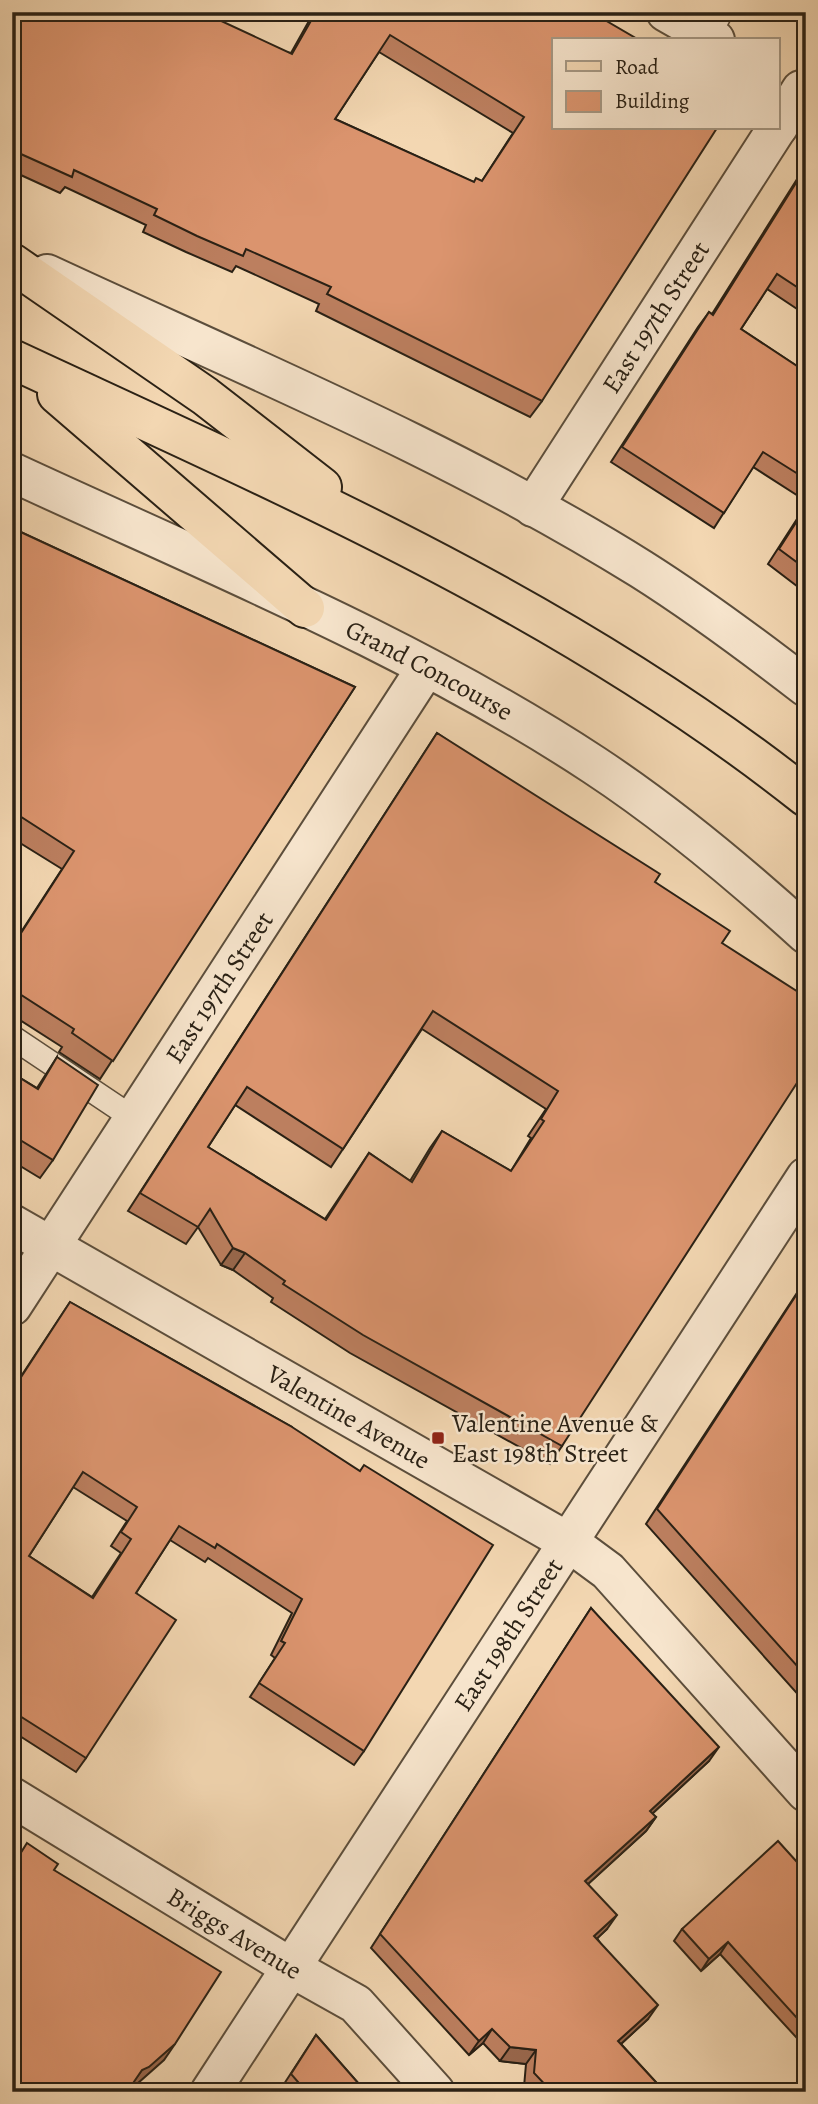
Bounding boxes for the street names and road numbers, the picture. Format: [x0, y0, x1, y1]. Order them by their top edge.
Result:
street label: East 197th Street [594, 234, 718, 400]
street label: Grand Concourse [340, 612, 519, 729]
street label: East 197th Street [157, 904, 282, 1070]
street label: Valentine Avenue [260, 1356, 437, 1478]
street label: East 198th Street [446, 1551, 571, 1718]
street label: Briggs Avenue [161, 1879, 308, 1988]

